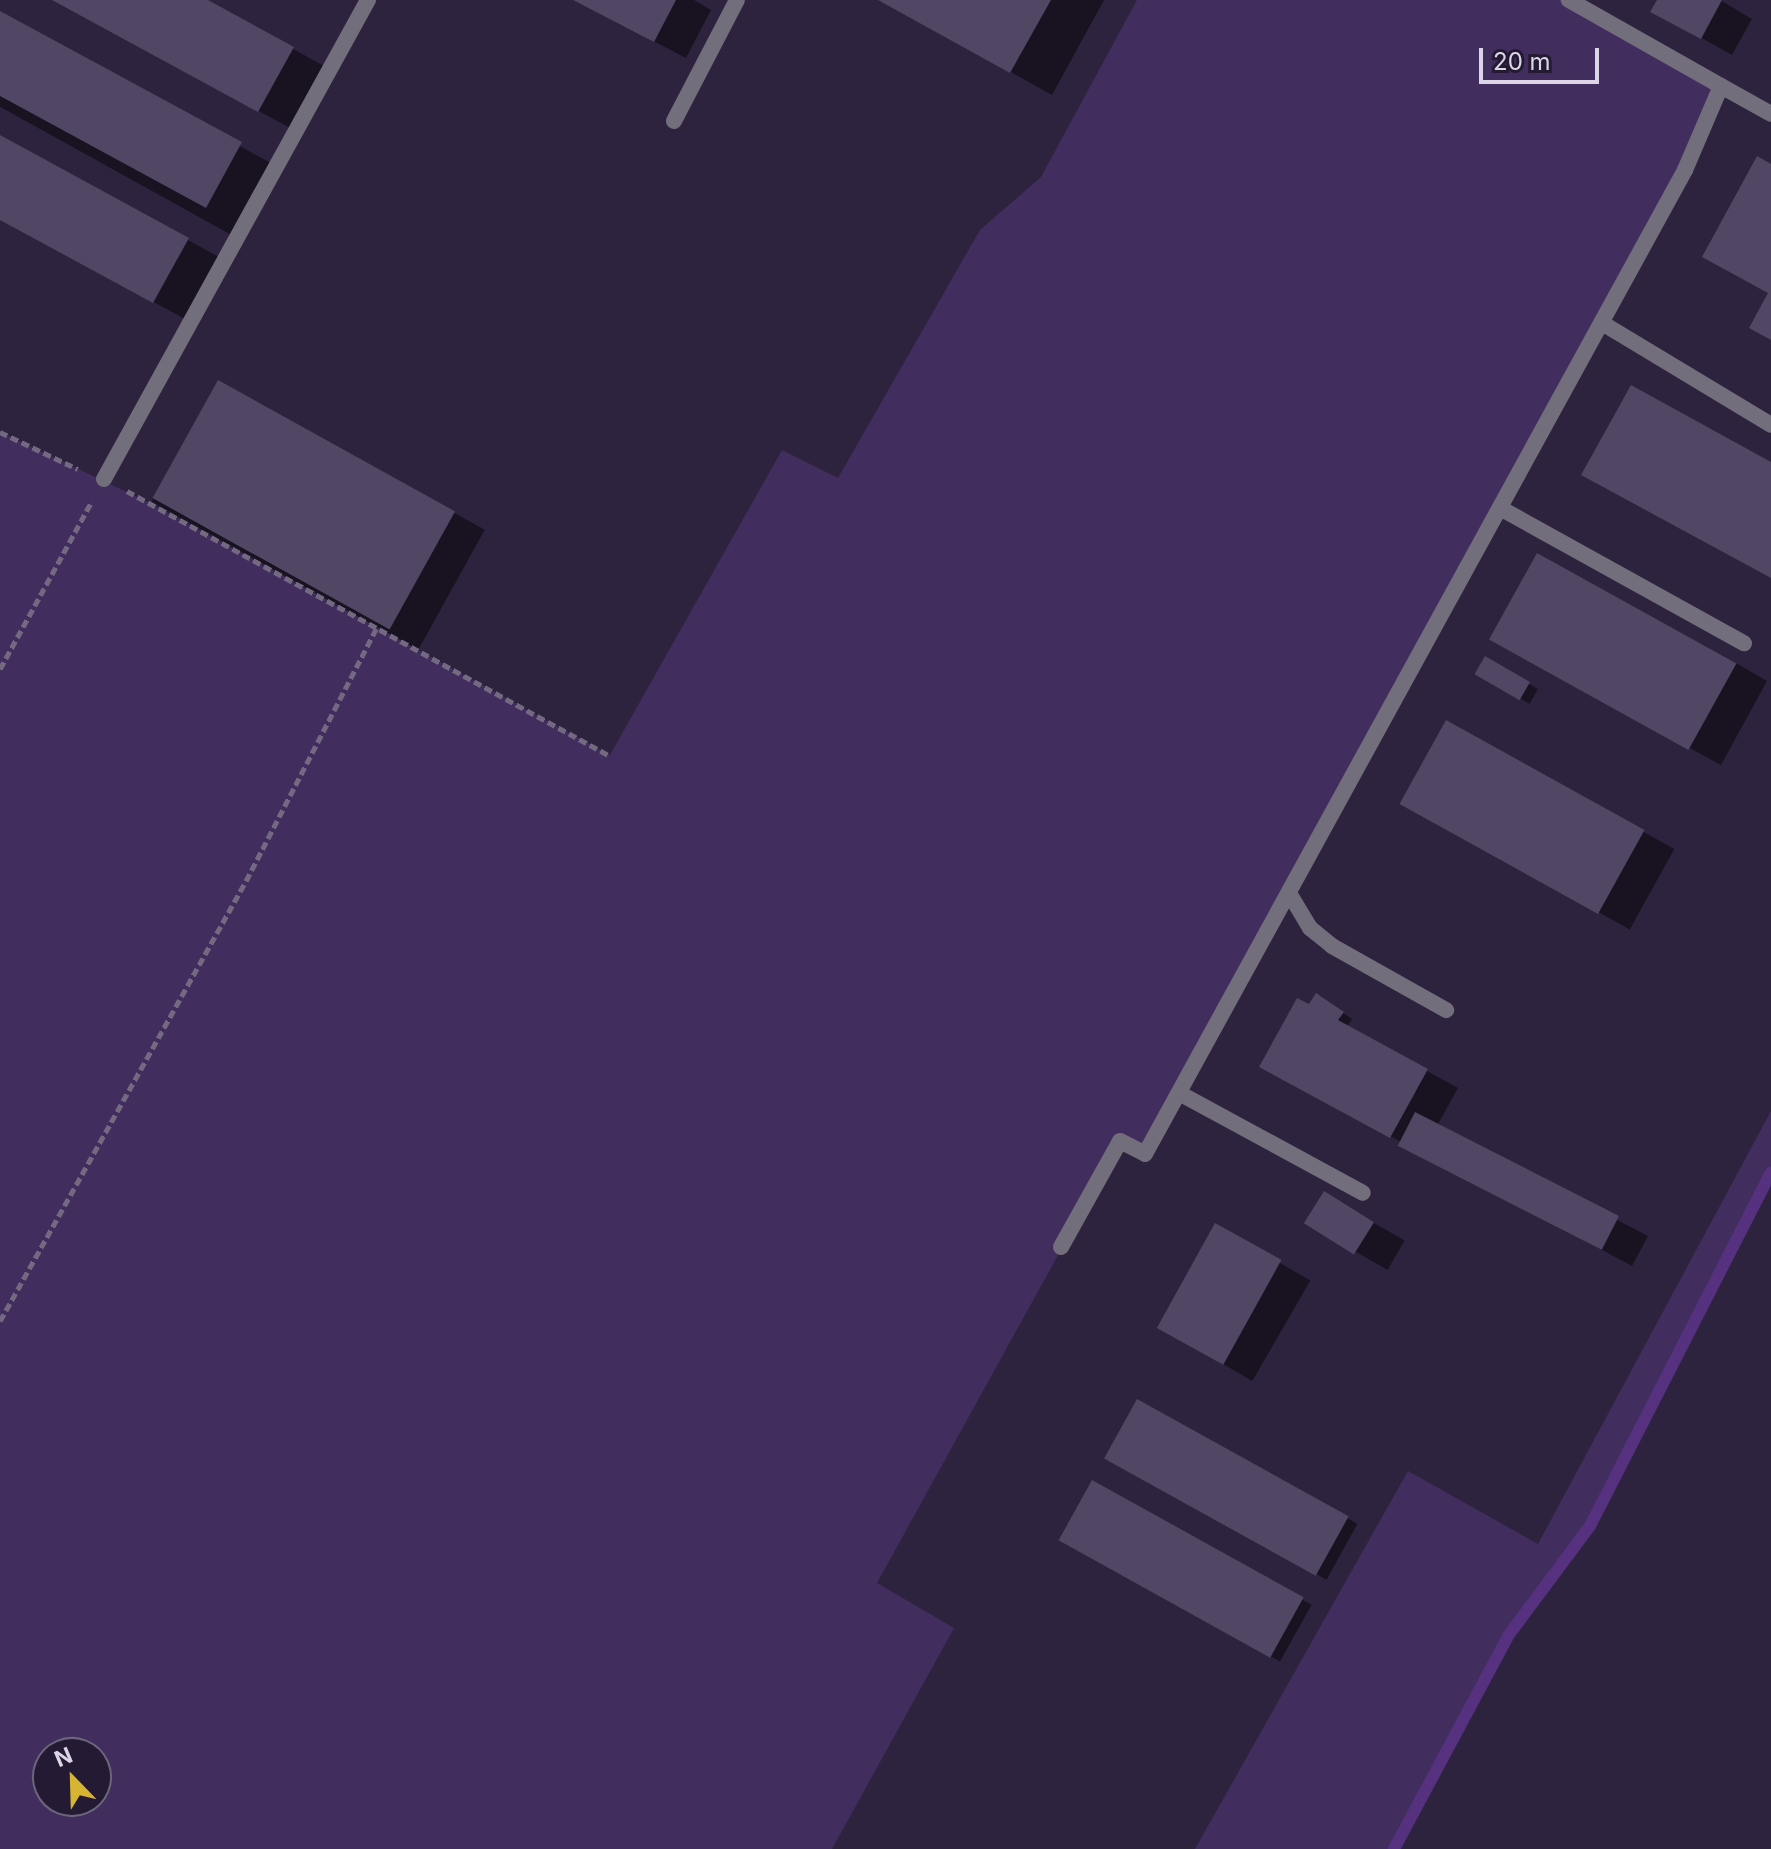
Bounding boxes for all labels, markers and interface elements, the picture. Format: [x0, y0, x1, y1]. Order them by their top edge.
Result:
scale bar [1483, 32, 1603, 82]
text: 20 m [1493, 47, 1551, 76]
north arrow [32, 1737, 112, 1817]
text: N [51, 1742, 76, 1772]

